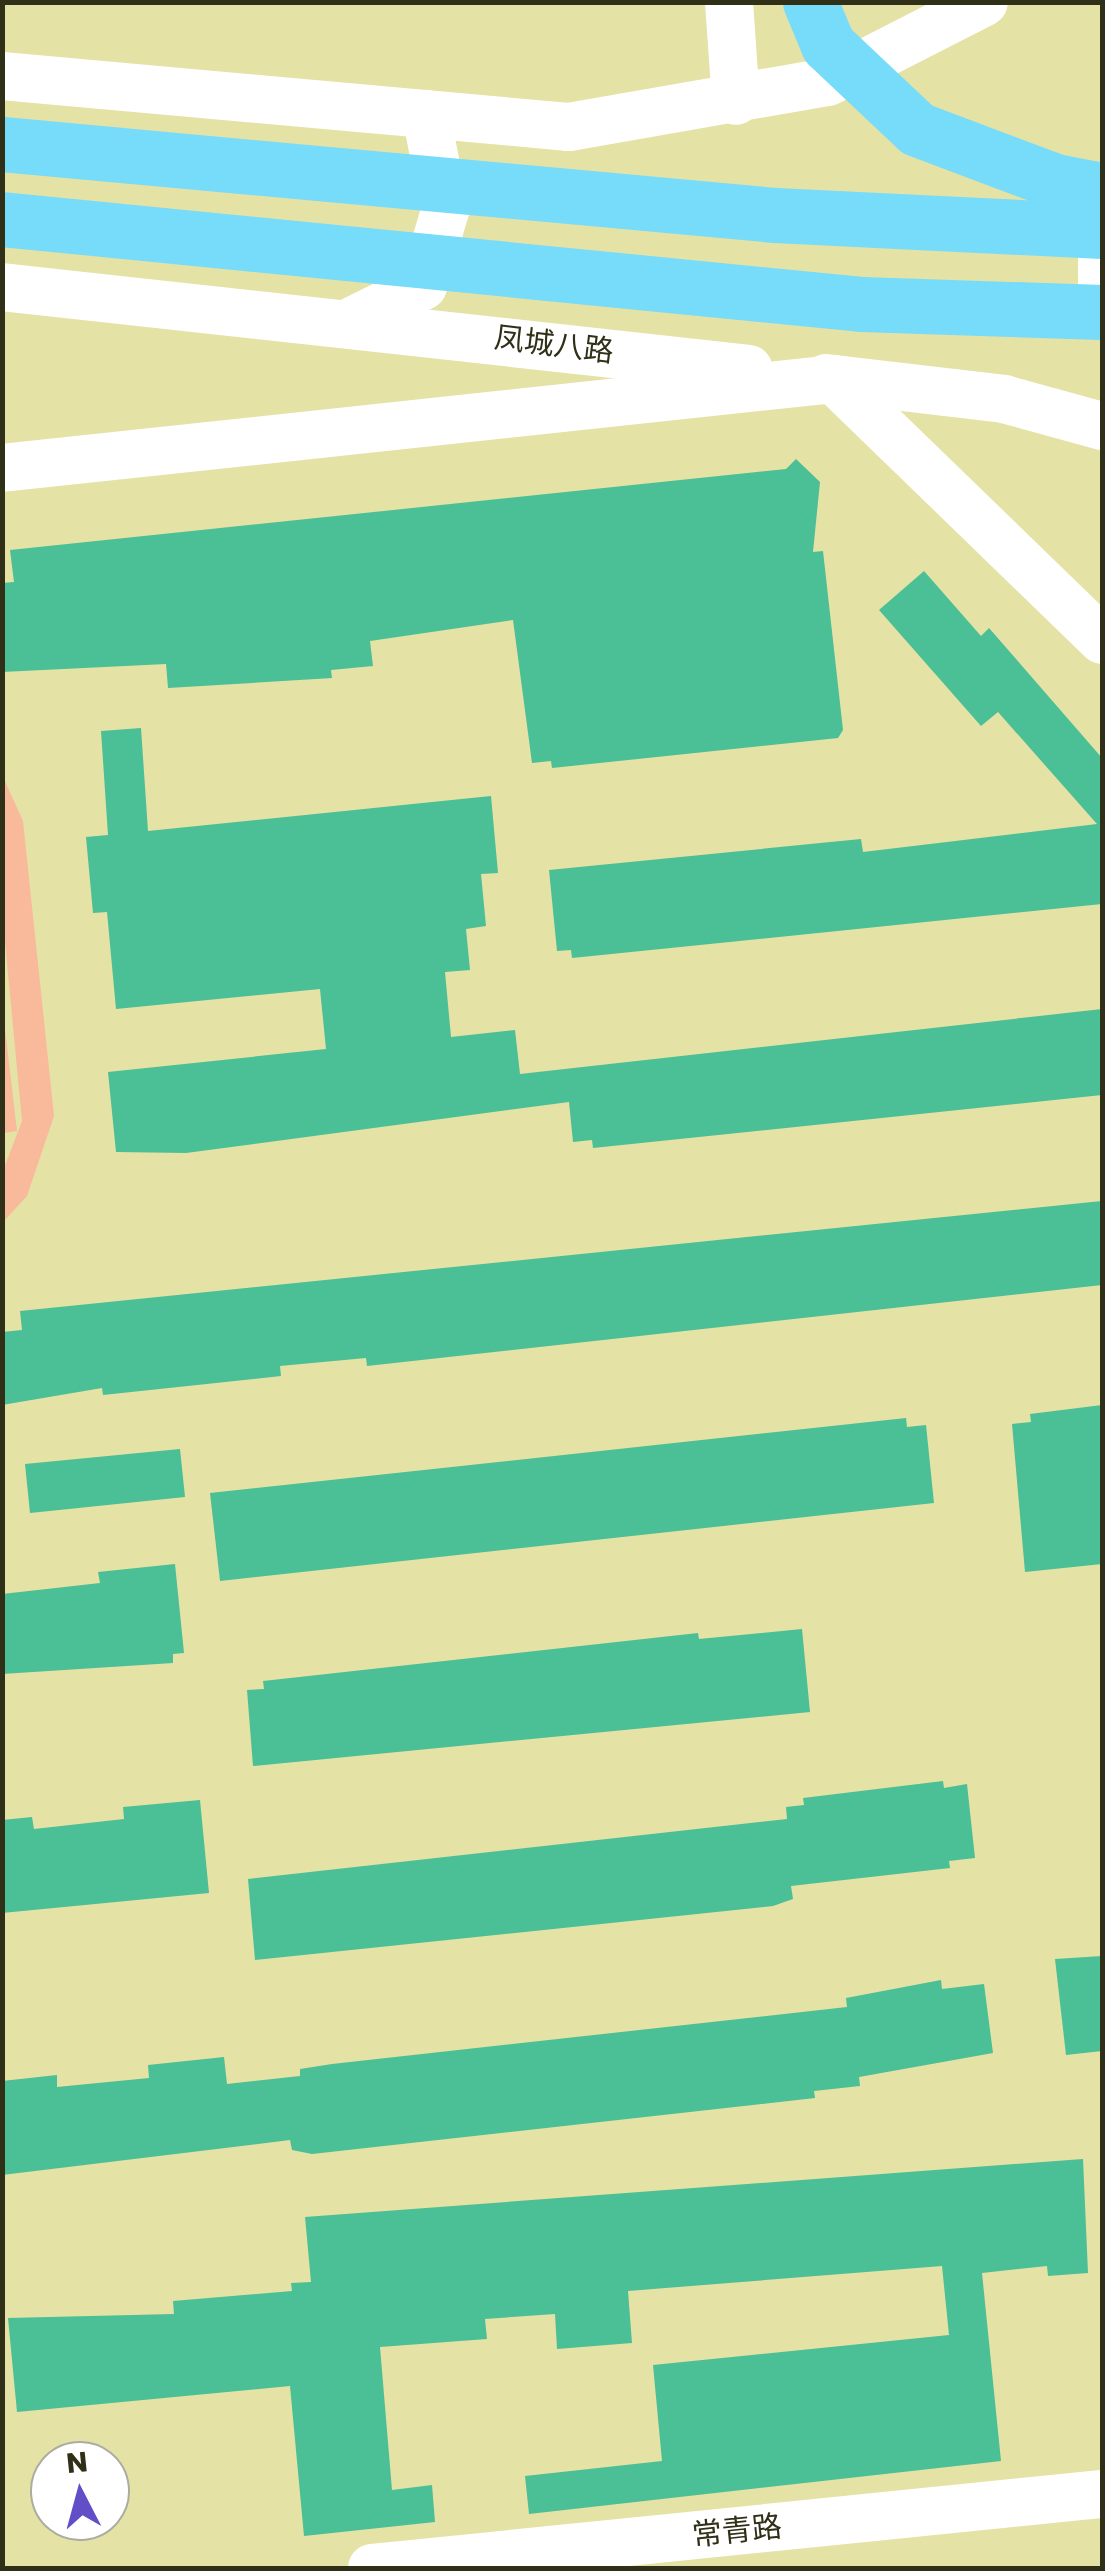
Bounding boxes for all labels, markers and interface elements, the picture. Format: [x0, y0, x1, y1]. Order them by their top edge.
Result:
street label: 凤城八路 [492, 320, 616, 370]
north arrow [30, 2441, 130, 2541]
text: N [65, 2442, 90, 2483]
street label: 常青路 [690, 2508, 784, 2554]

